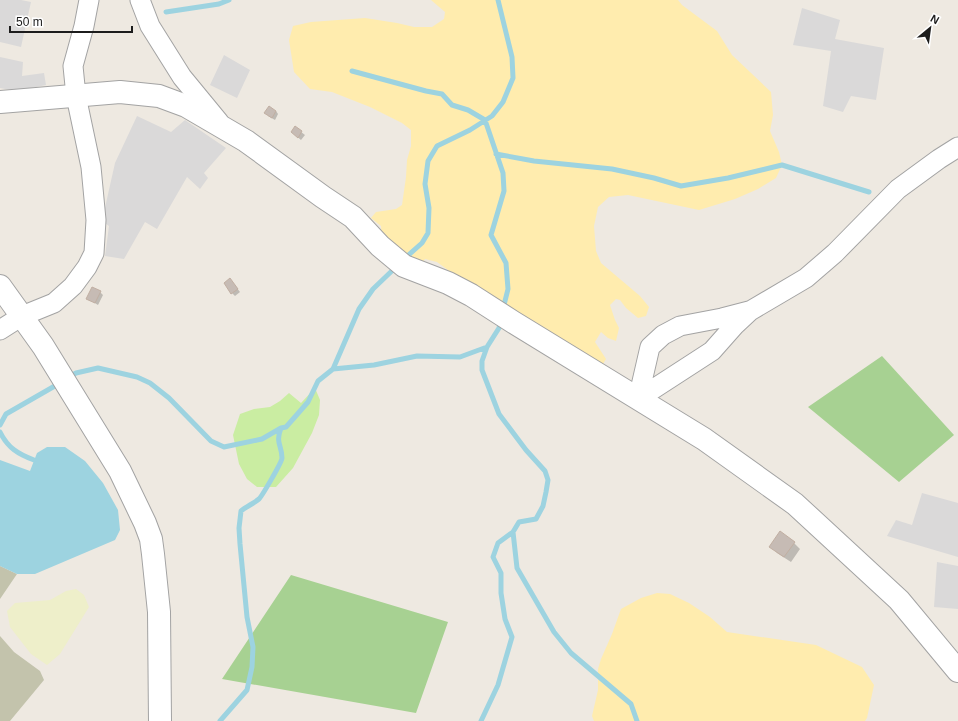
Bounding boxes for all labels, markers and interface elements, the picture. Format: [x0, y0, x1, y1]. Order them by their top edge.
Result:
scale bar [10, 8, 132, 34]
north arrow [910, 8, 950, 48]
text: N [928, 12, 941, 26]
text: 50 m [16, 15, 43, 29]

